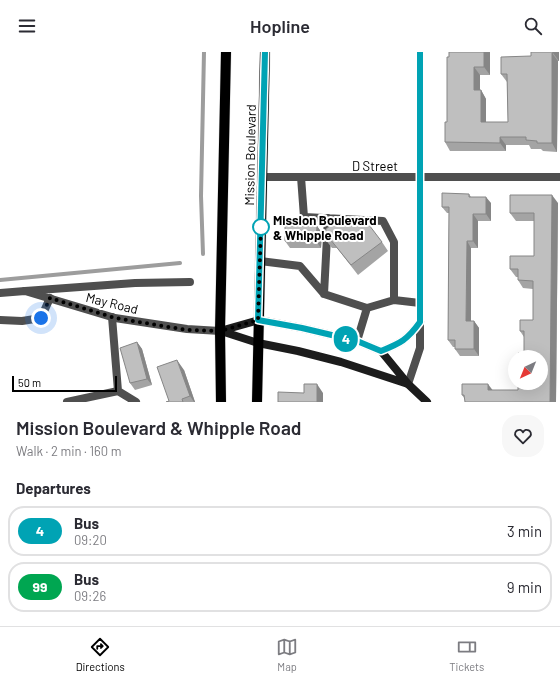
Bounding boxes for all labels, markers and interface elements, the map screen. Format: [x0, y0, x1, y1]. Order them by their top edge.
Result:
icon: menu [16, 15, 38, 37]
text: Hopline [250, 15, 310, 37]
icon: search [522, 15, 544, 37]
street label: Mission Boulevard [241, 104, 259, 206]
street label: D Street [352, 158, 398, 174]
place label: Mission Boulevard & Whipple Road [273, 212, 377, 243]
marker: Mission Boulevard & Whipple Road [252, 218, 270, 236]
street label: May Road [84, 289, 140, 317]
your location [31, 308, 51, 328]
line badge: 4 [333, 326, 359, 352]
text: 4 [342, 330, 350, 347]
north arrow [508, 350, 548, 390]
map controls [508, 350, 548, 390]
scale bar [12, 374, 117, 393]
text: 50 m [18, 376, 41, 389]
button: heart [502, 415, 544, 457]
text: Mission Boulevard & Whipple Road [16, 416, 301, 439]
text: Walk · 2 min · 160 m [16, 443, 121, 459]
text: Departures [16, 479, 91, 497]
text: Bus [74, 514, 99, 532]
text: 4 [36, 522, 44, 539]
text: 3 min [507, 522, 542, 540]
text: 09:20 [74, 532, 107, 548]
text: Bus [74, 570, 99, 588]
text: 99 [33, 578, 47, 595]
text: 9 min [507, 578, 542, 596]
text: 09:26 [74, 588, 106, 604]
tab: Directions [76, 636, 125, 673]
tab: Map [276, 636, 298, 673]
tab: Tickets [449, 636, 484, 673]

